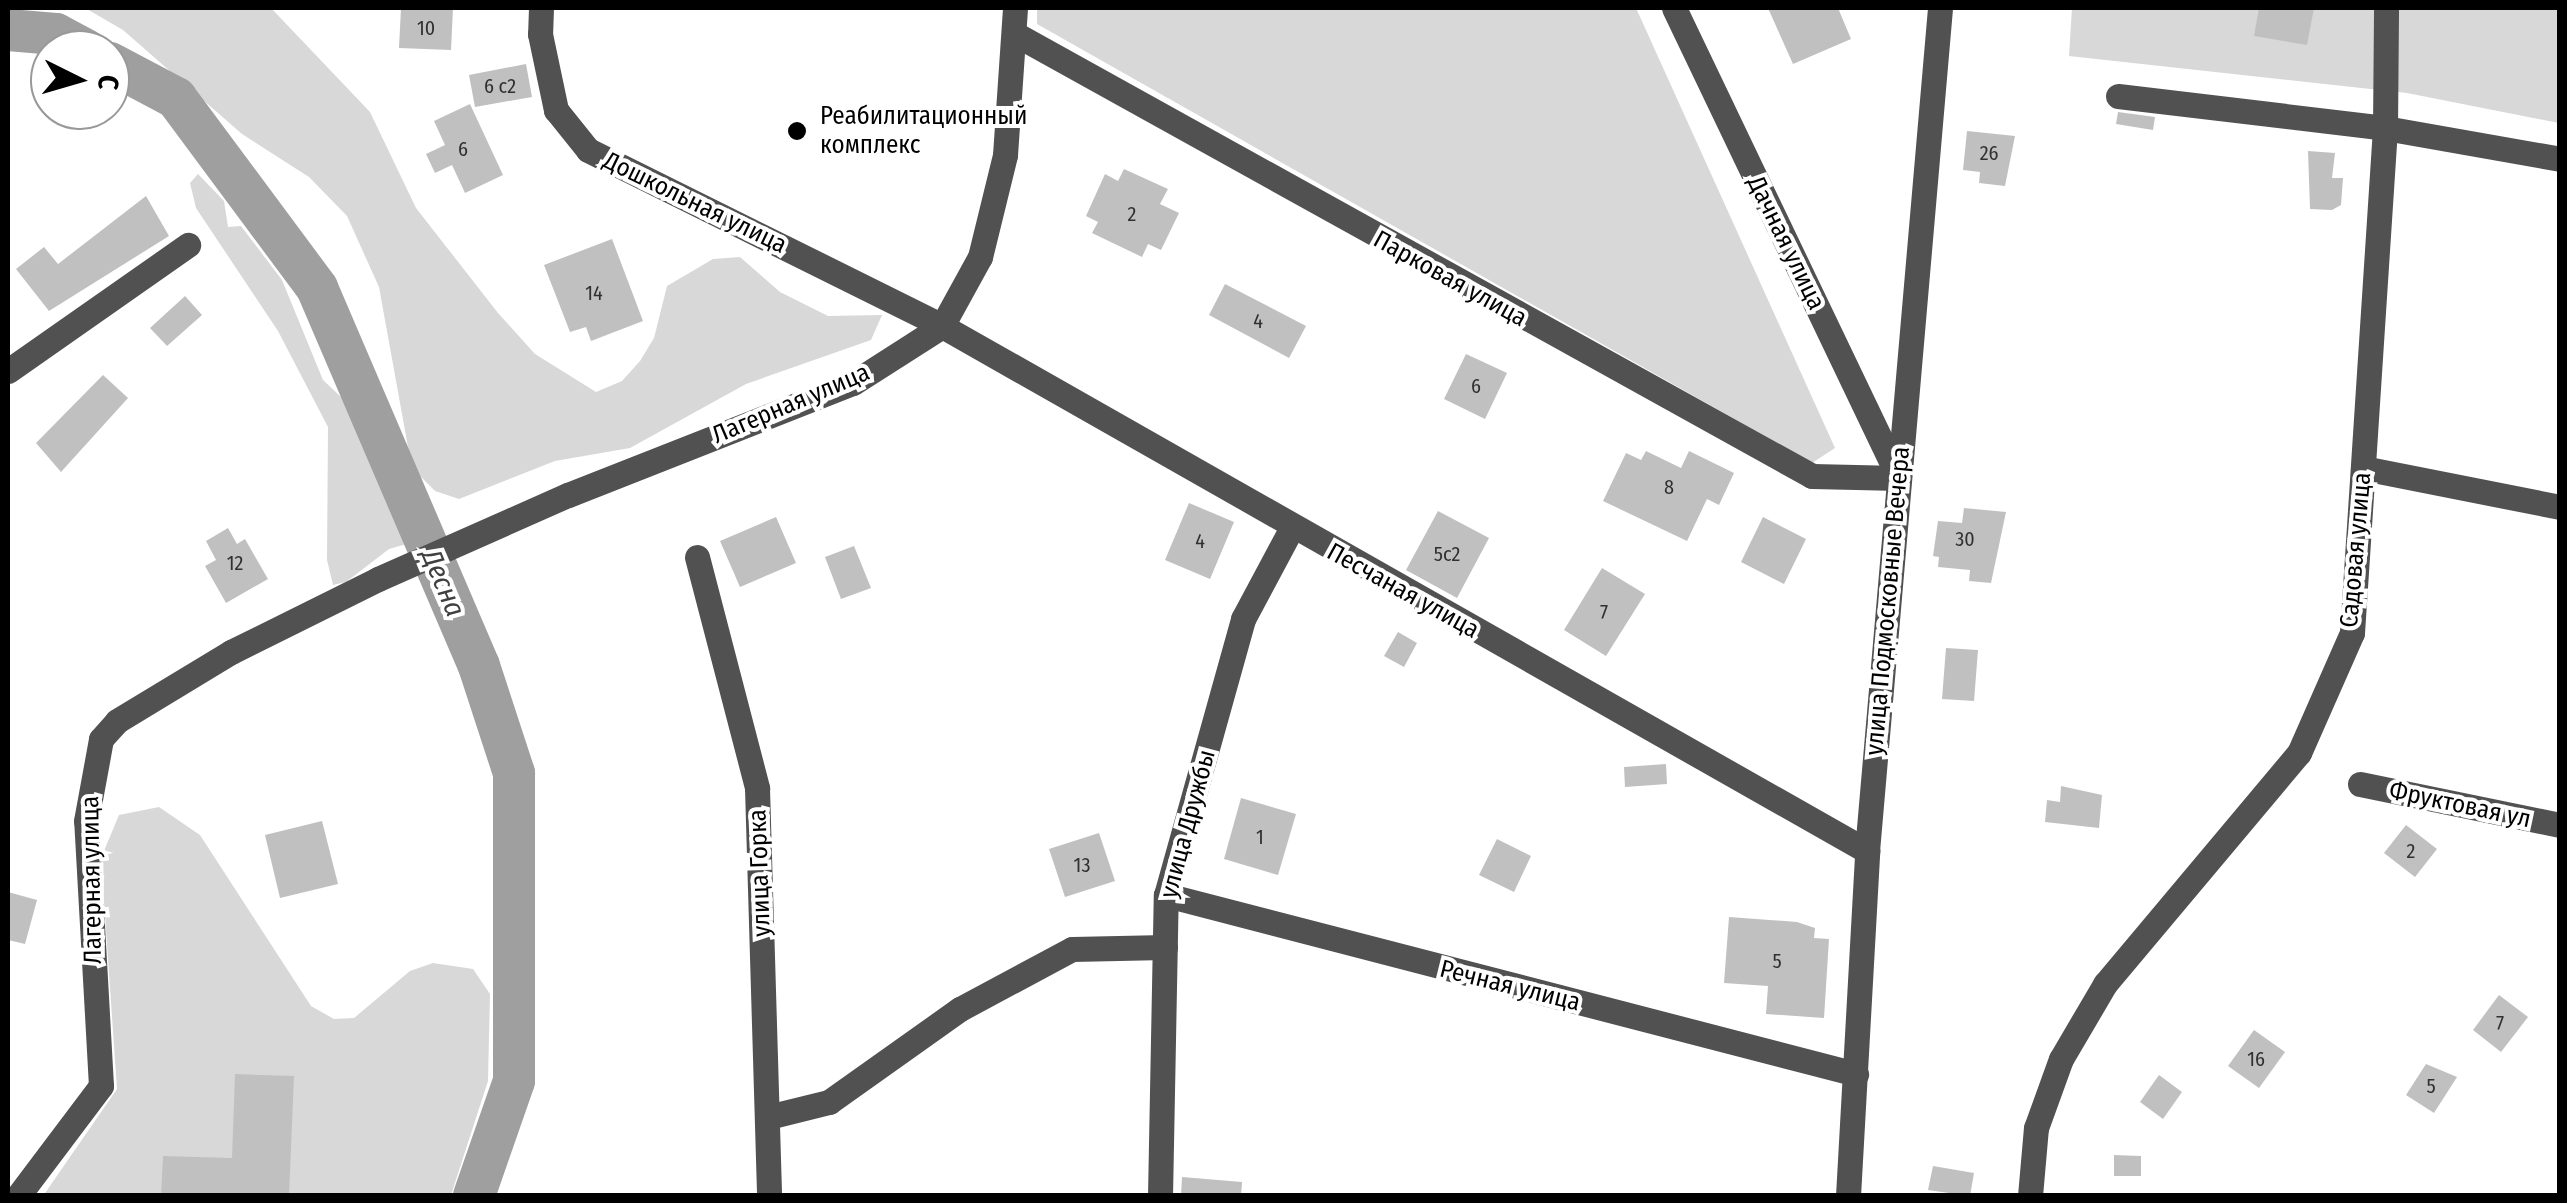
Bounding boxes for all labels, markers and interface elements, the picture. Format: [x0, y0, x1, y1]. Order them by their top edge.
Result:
house number: 10 [417, 16, 435, 40]
north arrow [30, 30, 130, 130]
text: С [91, 74, 125, 91]
house number: 6 с2 [484, 74, 516, 98]
place label: Реабилитационный комплекс [820, 102, 1027, 161]
marker: Реабилитационный комплекс [784, 118, 810, 144]
house number: 6 [458, 137, 468, 161]
house number: 26 [1980, 141, 1998, 165]
street label: Дошкольная улица [598, 146, 792, 260]
street label: Дачная улица [1741, 171, 1831, 315]
house number: 2 [1128, 202, 1136, 226]
street label: Парковая улица [1368, 224, 1532, 334]
house number: 14 [585, 281, 603, 305]
house number: 4 [1253, 309, 1263, 333]
street label: Лагерная улица [708, 357, 874, 451]
house number: 6 [1471, 374, 1481, 398]
street label: улица Подмосковные Вечера [1860, 445, 1916, 757]
street label: Садовая улица [2334, 471, 2378, 629]
house number: 8 [1664, 475, 1674, 499]
house number: 30 [1955, 527, 1975, 551]
house number: 4 [1195, 529, 1205, 553]
street label: Песчаная улица [1322, 537, 1484, 645]
house number: 5с2 [1434, 542, 1460, 566]
water label: Десна [414, 544, 472, 622]
house number: 12 [227, 551, 243, 575]
house number: 7 [1600, 600, 1608, 624]
street label: улица Дружбы [1154, 747, 1222, 901]
street label: Фруктовая ул [2387, 775, 2533, 835]
street label: Лагерная улица [76, 796, 108, 964]
street label: улица Горка [743, 809, 777, 937]
house number: 1 [1256, 825, 1264, 849]
house number: 2 [2407, 839, 2415, 863]
house number: 13 [1074, 853, 1090, 877]
house number: 5 [1772, 949, 1782, 973]
street label: Речная улица [1437, 954, 1583, 1018]
house number: 7 [2496, 1011, 2504, 1035]
house number: 16 [2247, 1047, 2265, 1071]
house number: 5 [2426, 1074, 2436, 1098]

